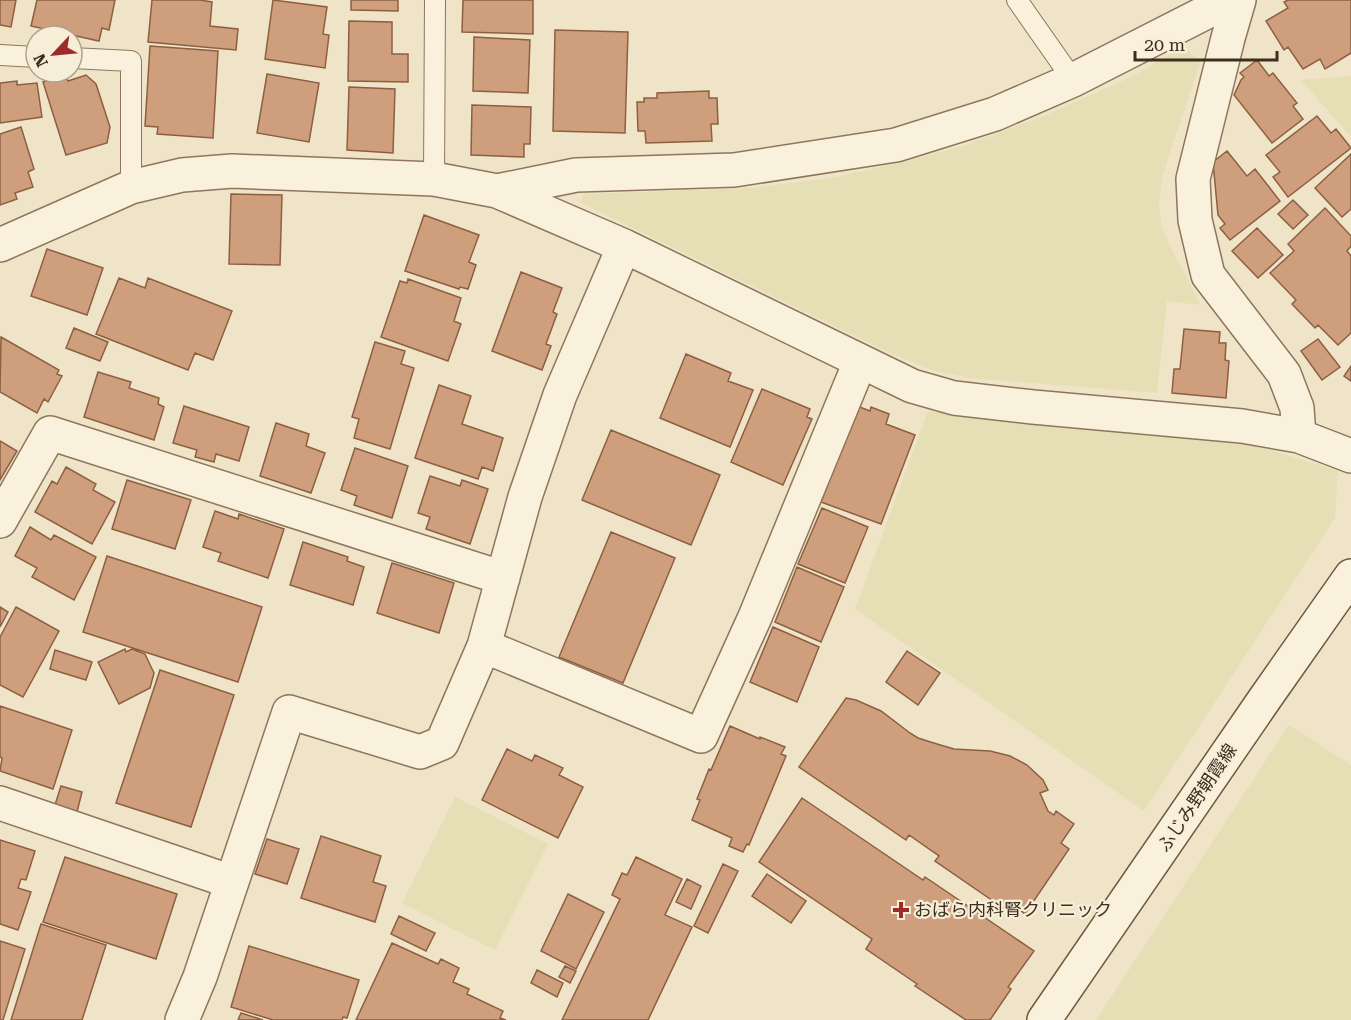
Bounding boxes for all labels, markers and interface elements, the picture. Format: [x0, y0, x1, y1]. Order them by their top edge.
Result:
north arrow [24, 24, 84, 84]
scale bar [1135, 24, 1278, 62]
text: 20 m [1144, 34, 1185, 55]
text: N [30, 51, 52, 70]
street label: ふじみ野朝霞線 [1153, 740, 1241, 856]
place label: おばら内科腎クリニック [914, 899, 1112, 920]
marker: おばら内科腎クリニック [892, 901, 910, 919]

